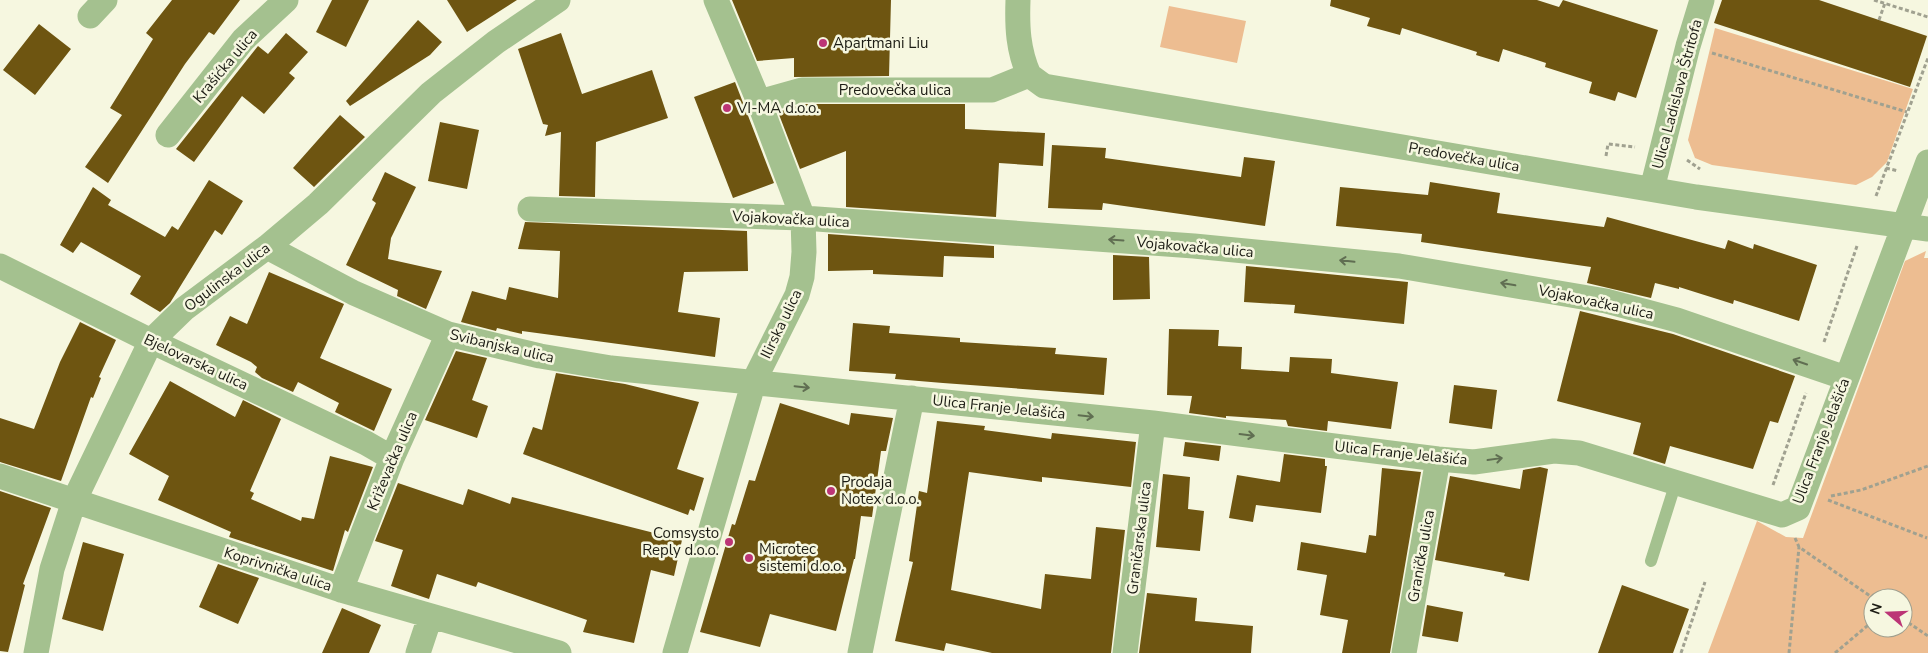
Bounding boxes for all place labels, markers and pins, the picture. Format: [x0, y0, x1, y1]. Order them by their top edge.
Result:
place label: Apartmani Liu [833, 33, 928, 53]
marker: Apartmani Liu [817, 37, 829, 49]
place label: VI-MA d.o.o. [736, 98, 820, 118]
marker: VI-MA d.o.o. [721, 102, 733, 114]
place label: Prodaja Notex d.o.o. [841, 472, 920, 509]
marker: Prodaja Notex d.o.o. [825, 485, 837, 497]
place label: Comsysto Reply d.o.o. [642, 523, 719, 560]
marker: Comsysto Reply d.o.o. [723, 536, 735, 548]
place label: Microtec sistemi d.o.o. [759, 539, 845, 576]
marker: Microtec sistemi d.o.o. [743, 552, 755, 564]

